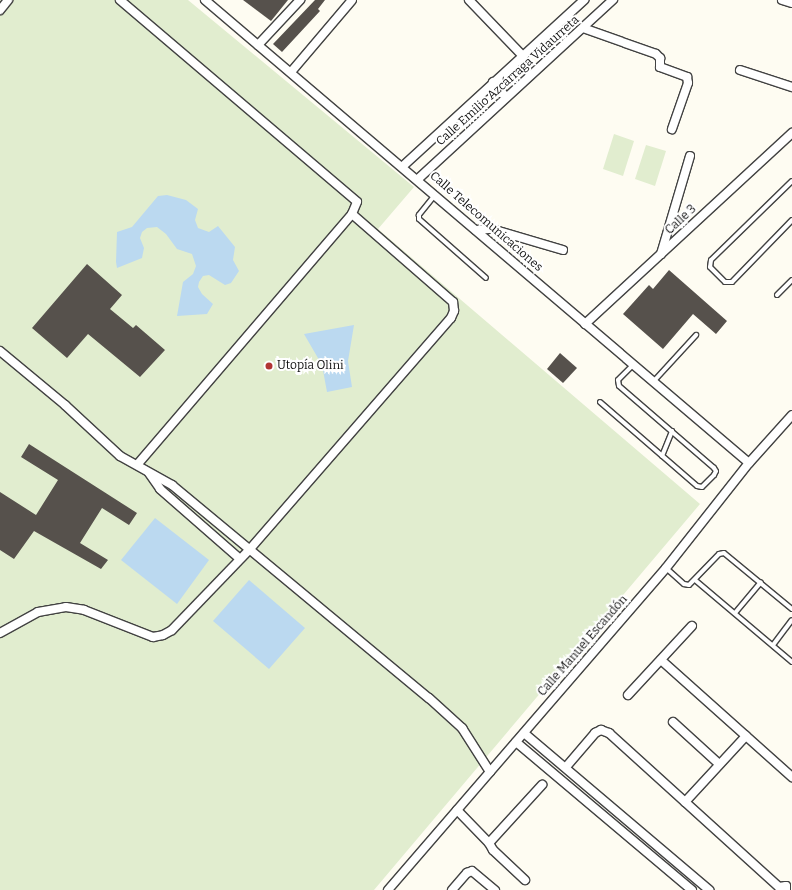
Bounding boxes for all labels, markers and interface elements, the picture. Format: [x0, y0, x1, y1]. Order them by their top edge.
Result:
street label: Calle Emilio Azcárraga Vidaurreta [434, 13, 582, 149]
street label: Calle Telecomunicaciones [427, 169, 545, 275]
street label: Calle 3 [663, 202, 699, 238]
place label: Utopía Olini [277, 359, 344, 373]
marker: Utopía Olini [264, 361, 274, 371]
street label: Calle Manuel Escandón [535, 593, 631, 699]

